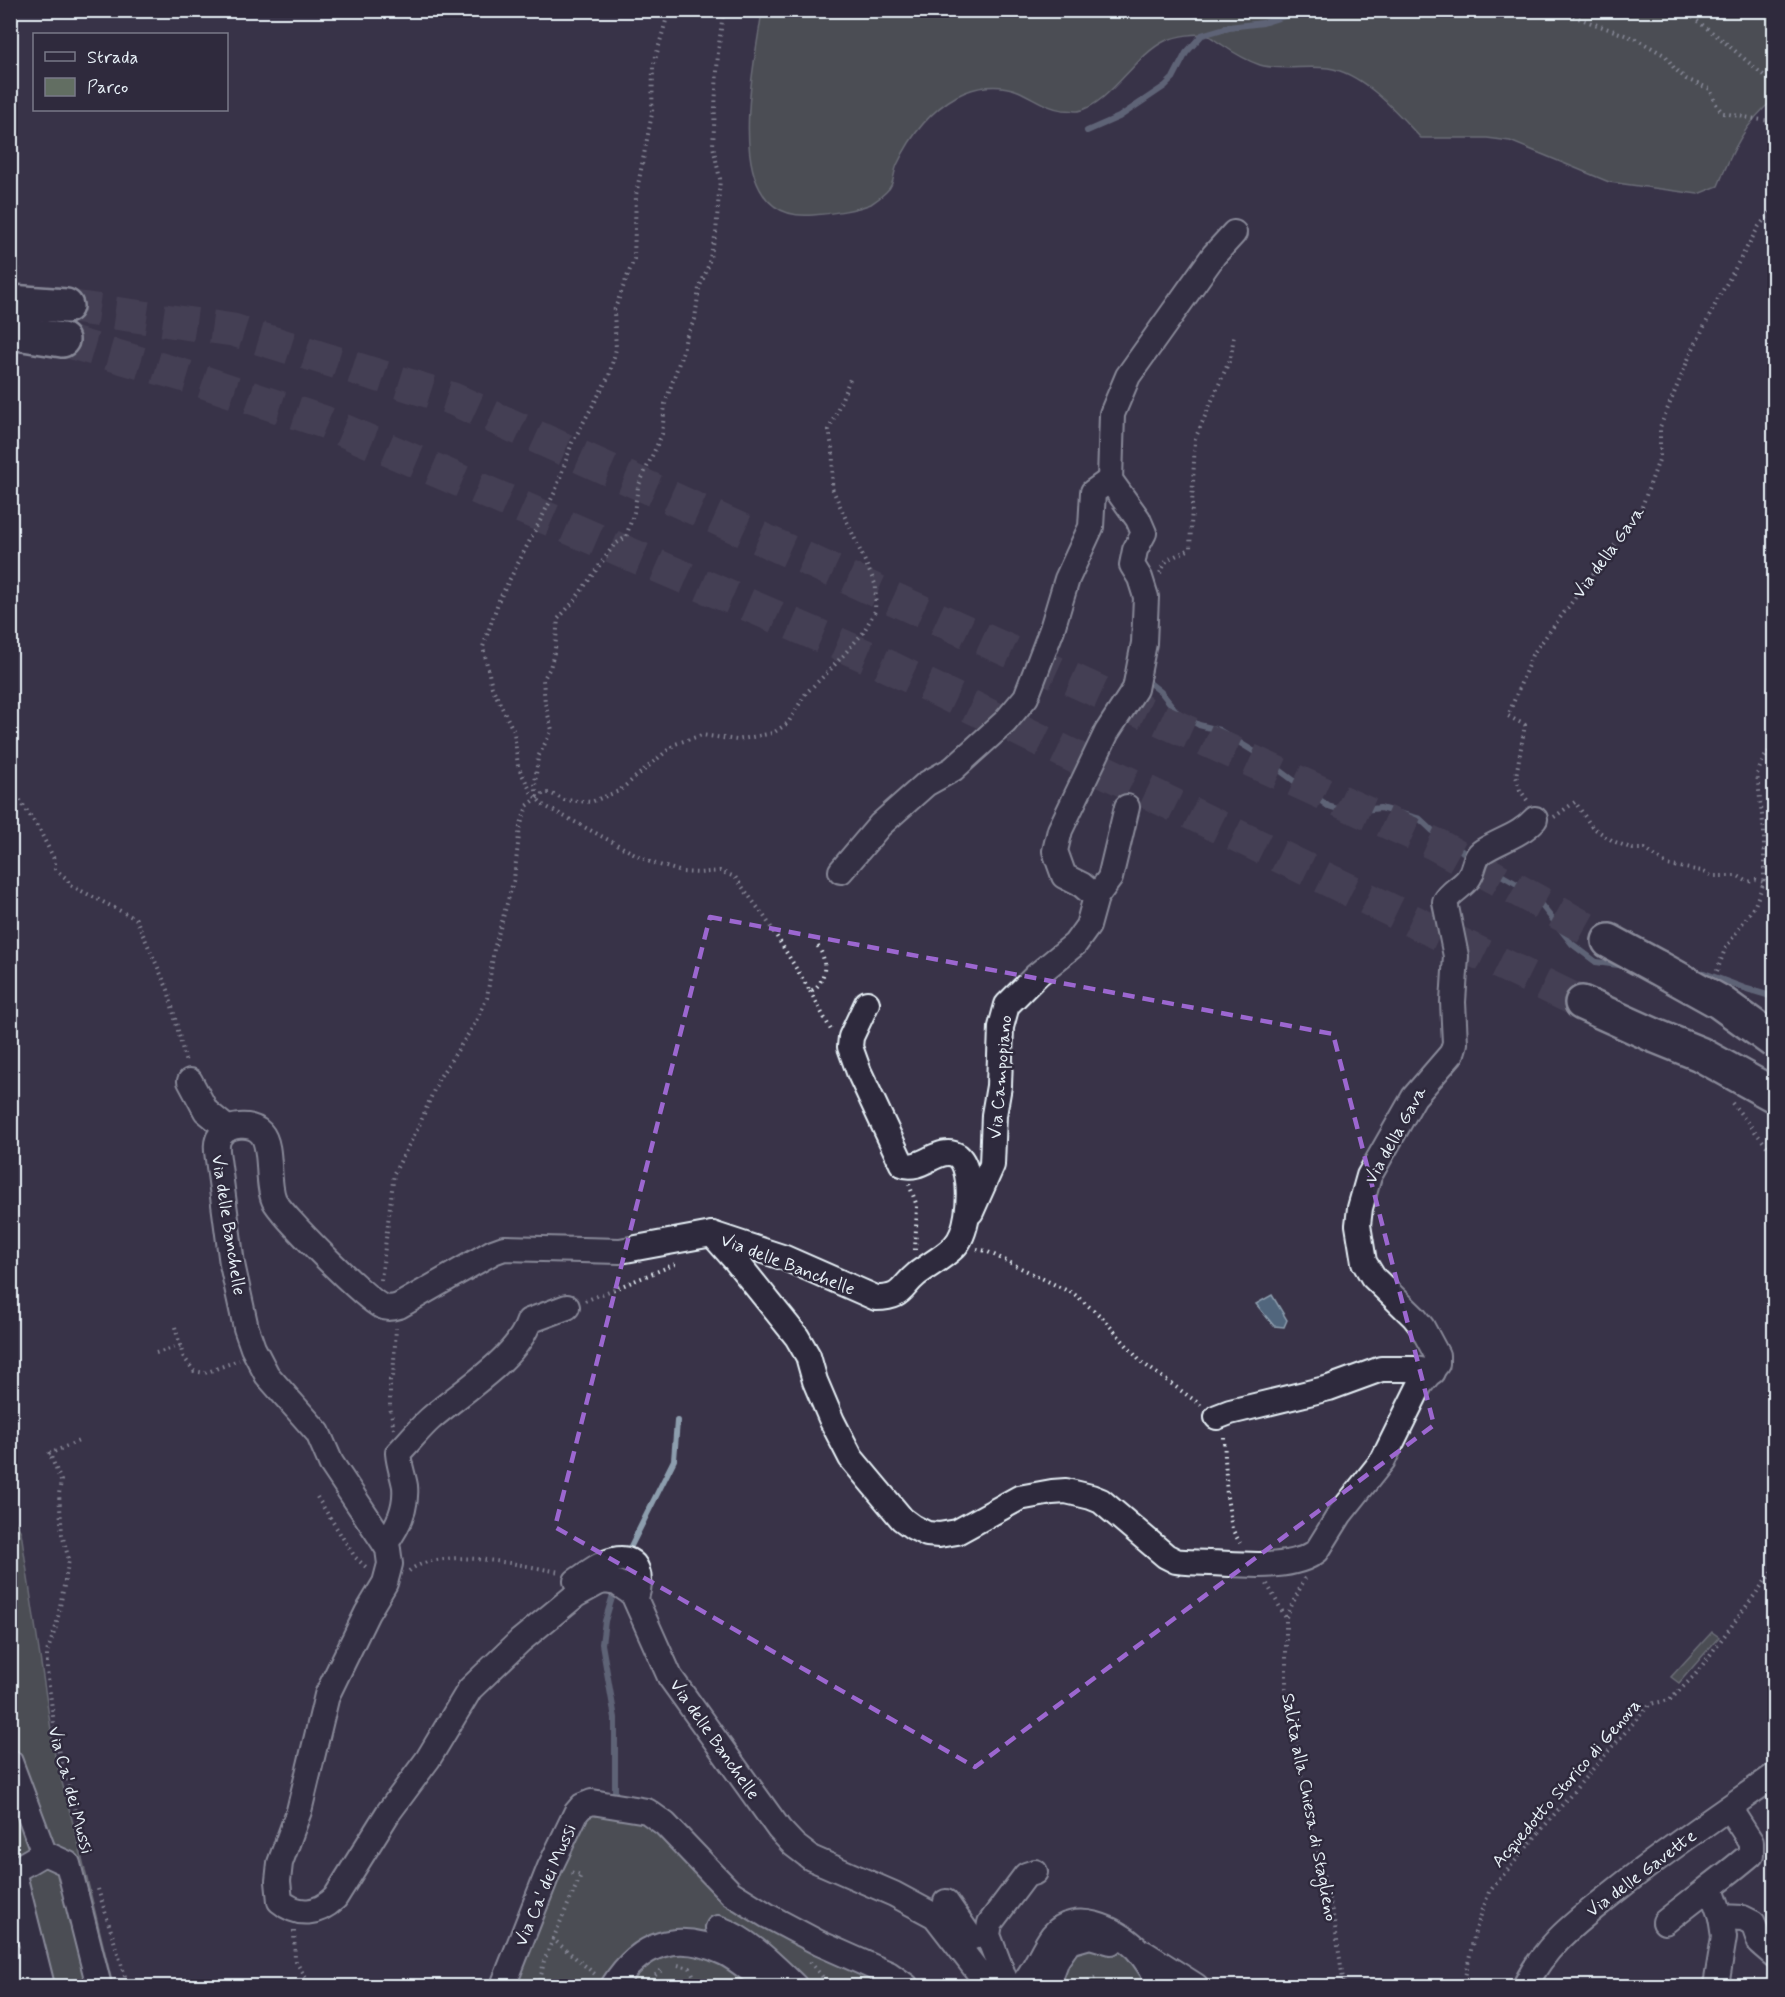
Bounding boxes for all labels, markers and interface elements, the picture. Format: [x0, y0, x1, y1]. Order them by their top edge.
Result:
legend [33, 33, 228, 111]
text: Strada [87, 46, 138, 70]
text: Parco [87, 76, 128, 100]
street label: Via della Gava [1567, 501, 1651, 604]
street label: Via Campopiano [984, 1014, 1018, 1140]
street label: Via della Gava [1359, 1082, 1433, 1189]
street label: Via delle Banchelle [205, 1153, 251, 1297]
street label: Via delle Banchelle [717, 1228, 858, 1302]
street label: Via delle Banchelle [664, 1674, 765, 1805]
street label: Salita alla Chiesa di Staglieno [1274, 1691, 1343, 1923]
street label: Acquedotto Storico di Genova [1487, 1694, 1647, 1873]
street label: Via Ca' dei Mussi [42, 1724, 99, 1857]
street label: Via Ca' dei Mussi [509, 1820, 583, 1950]
street label: Via delle Gavette [1582, 1824, 1702, 1923]

